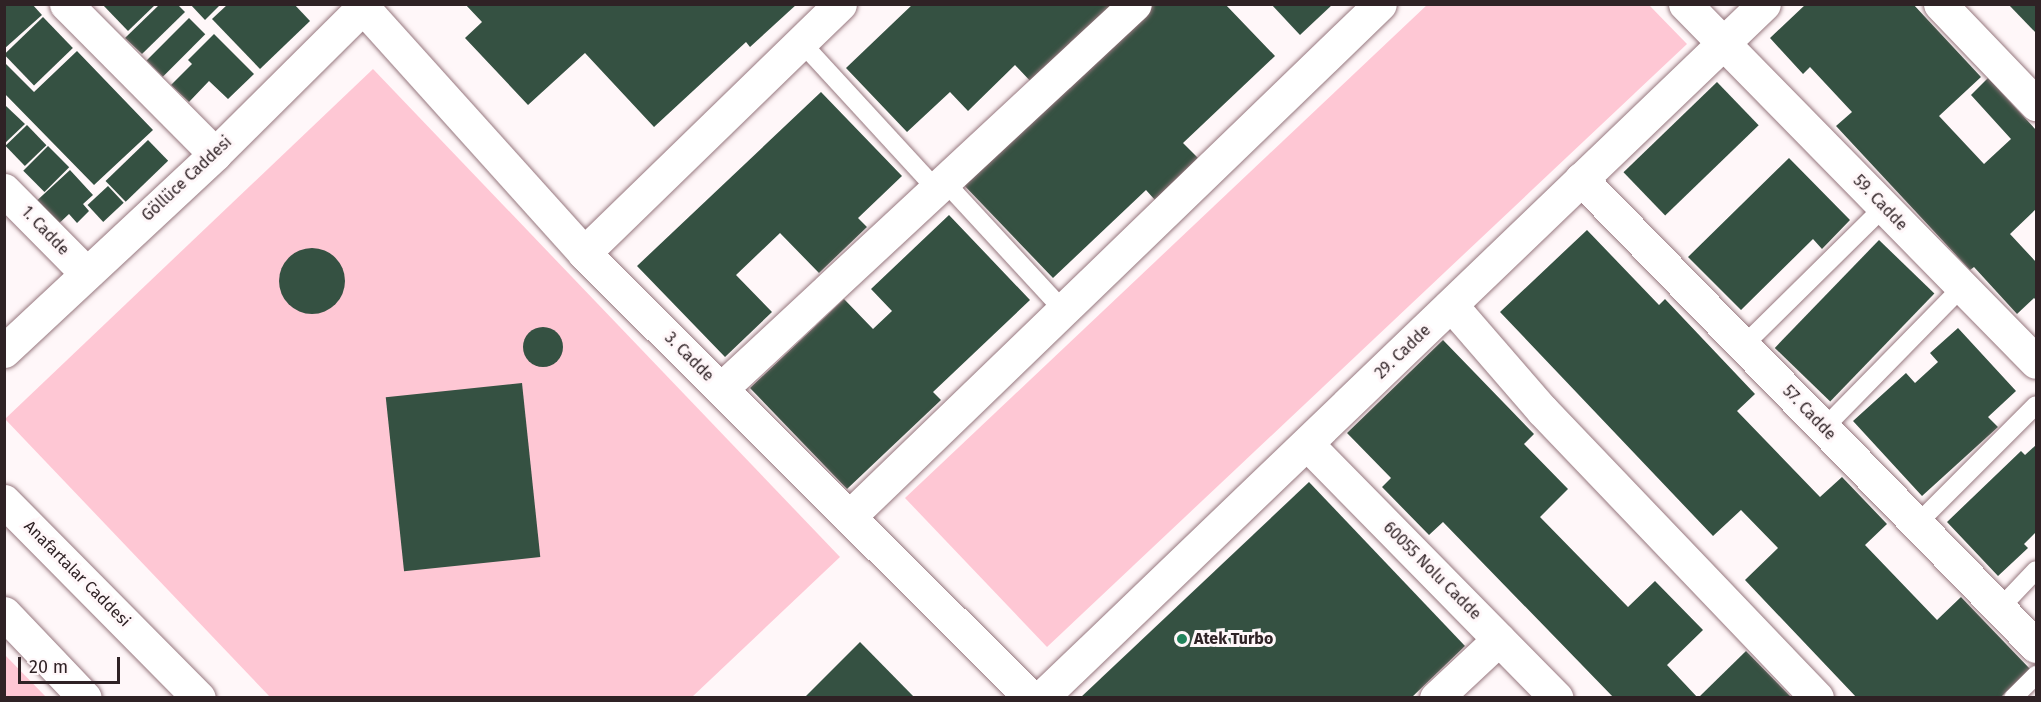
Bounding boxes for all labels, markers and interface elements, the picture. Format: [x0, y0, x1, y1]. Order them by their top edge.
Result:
street label: Göllüce Caddesi [138, 133, 236, 225]
street label: 59. Cadde [1849, 171, 1911, 235]
street label: 1. Cadde [17, 203, 73, 259]
street label: 29. Cadde [1371, 321, 1435, 383]
street label: 3. Cadde [660, 328, 718, 386]
street label: 57. Cadde [1778, 382, 1840, 444]
street label: Anafartalar Caddesi [20, 517, 134, 631]
street label: 60055 Nolu Cadde [1379, 518, 1485, 624]
place label: Atek Turbo [1194, 629, 1273, 649]
marker: Atek Turbo [1175, 632, 1189, 646]
scale bar [21, 645, 123, 683]
text: 20 m [29, 656, 68, 678]

